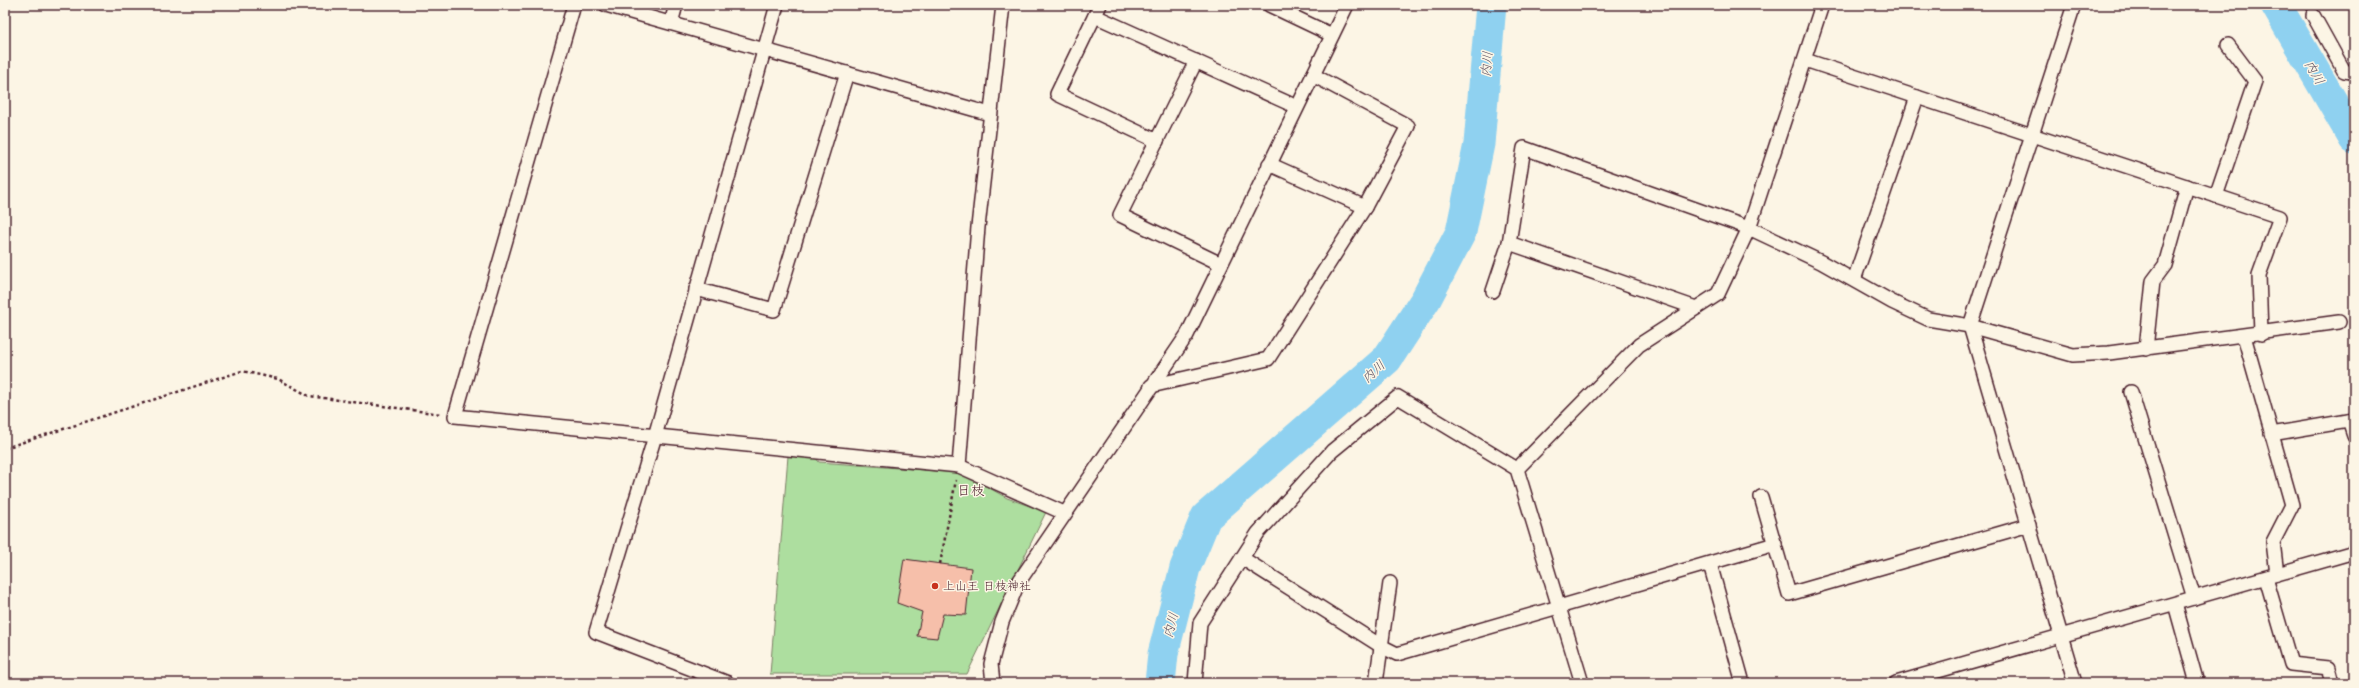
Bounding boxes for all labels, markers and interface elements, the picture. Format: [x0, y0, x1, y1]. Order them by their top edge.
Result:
water label: 内川 [1477, 50, 1496, 78]
water label: 内川 [2301, 57, 2328, 88]
water label: 内川 [1358, 356, 1389, 386]
district label: 日枝 [957, 481, 985, 499]
place label: 上山王 日枝神社 [943, 578, 1031, 594]
marker: 上山王 日枝神社 [930, 581, 940, 591]
water label: 内川 [1159, 610, 1182, 640]

